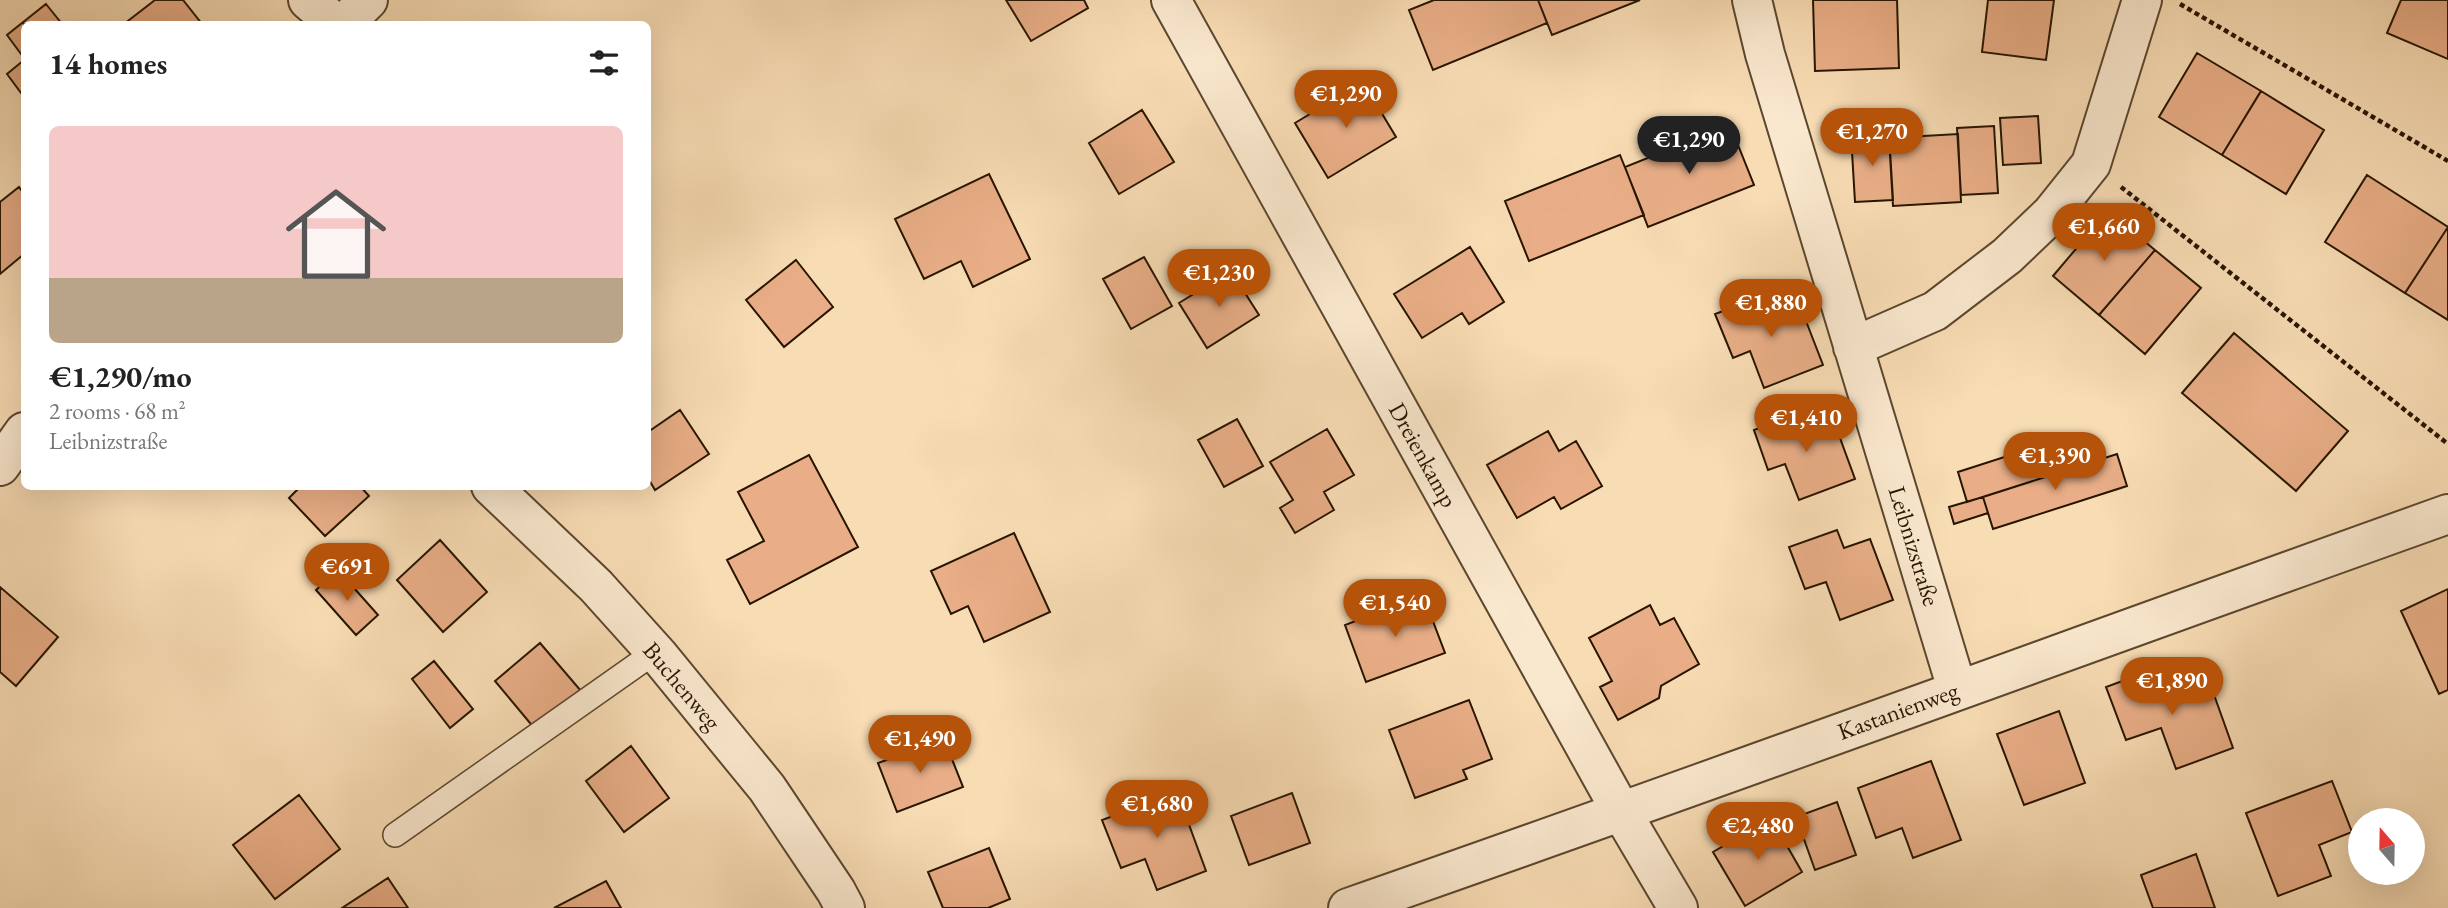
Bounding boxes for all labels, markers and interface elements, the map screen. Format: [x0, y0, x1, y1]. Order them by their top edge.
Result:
text: 14 homes [49, 44, 167, 83]
icon: filters [585, 44, 623, 82]
pin: €1,290 [1289, 71, 1403, 130]
text: €1,290 [1310, 78, 1382, 108]
pin: €1,270 [1815, 108, 1929, 168]
pin: €1,290 [1632, 116, 1746, 176]
text: €1,270 [1836, 116, 1908, 146]
text: €1,290 [1653, 124, 1725, 154]
icon: home [273, 171, 399, 297]
pin: €1,660 [2047, 204, 2161, 263]
text: €1,660 [2068, 211, 2140, 241]
pin: €1,230 [1162, 250, 1276, 309]
text: €1,230 [1183, 257, 1255, 287]
pin: €1,880 [1714, 280, 1828, 339]
text: €1,880 [1735, 287, 1807, 317]
text: €1,290/mo [49, 357, 192, 396]
pin: €1,410 [1749, 394, 1863, 454]
text: 2 rooms · 68 m² [49, 396, 186, 426]
street label: Dreienkamp [1382, 397, 1465, 513]
text: €1,410 [1770, 402, 1842, 432]
text: Leibnizstraße [49, 426, 167, 456]
pin: €1,390 [1998, 433, 2112, 492]
text: €1,390 [2019, 440, 2091, 470]
street label: Leibnizstraße [1882, 482, 1947, 609]
pin: €691 [306, 544, 388, 603]
text: €691 [320, 551, 374, 581]
pin: €1,540 [1338, 580, 1452, 639]
text: €1,540 [1359, 587, 1431, 617]
street label: Buchenweg [636, 635, 729, 737]
pin: €1,890 [2115, 658, 2229, 717]
text: €1,890 [2136, 665, 2208, 695]
street label: Kastanienweg [1833, 674, 1963, 747]
pin: €1,490 [863, 716, 977, 775]
text: €1,490 [884, 723, 956, 753]
pin: €1,680 [1100, 780, 1214, 840]
text: €1,680 [1121, 788, 1193, 818]
pin: €2,480 [1701, 802, 1815, 862]
north arrow [2348, 808, 2426, 886]
map controls [2348, 808, 2425, 885]
text: €2,480 [1722, 810, 1794, 840]

